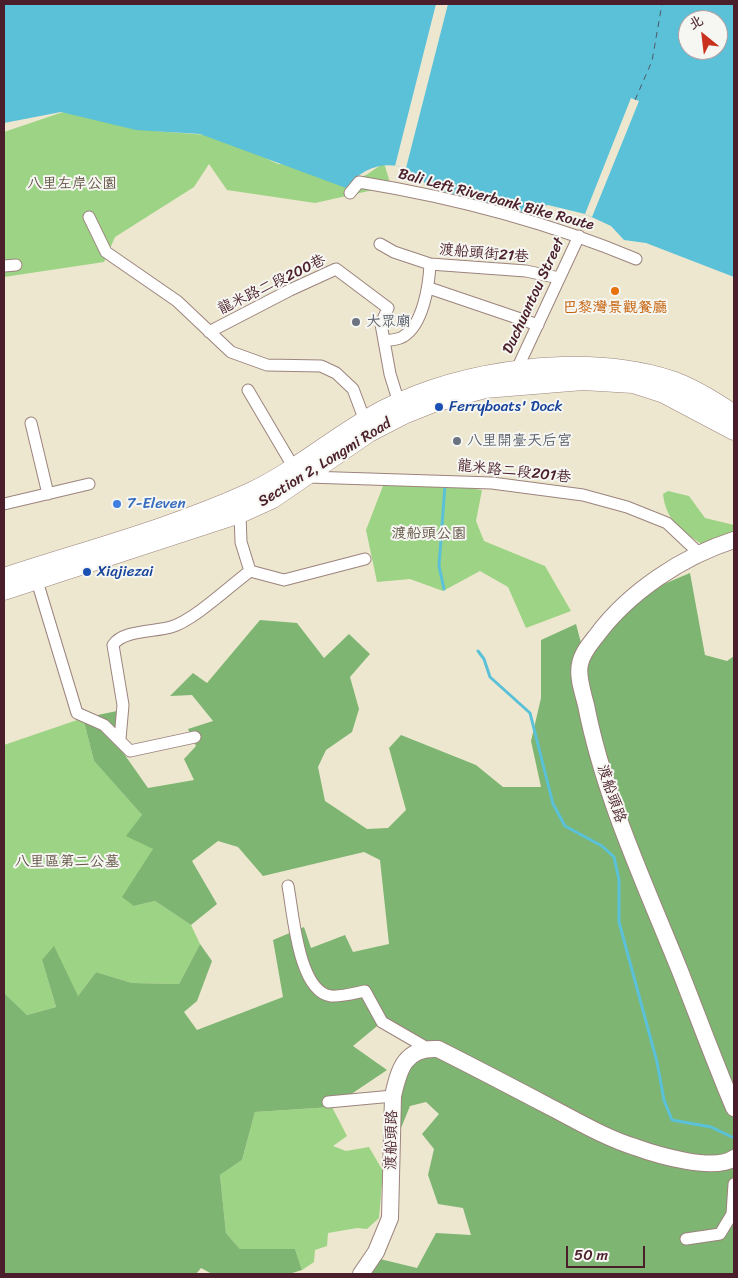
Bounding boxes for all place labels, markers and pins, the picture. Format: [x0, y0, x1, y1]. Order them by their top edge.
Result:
marker: 巴黎灣景觀餐廳 [609, 285, 621, 297]
place label: 巴黎灣景觀餐廳 [563, 299, 667, 317]
place label: 大眾廟 [366, 313, 411, 331]
marker: 大眾廟 [350, 316, 362, 328]
place label: Ferryboats' Dock [449, 398, 563, 416]
marker: Ferryboats' Dock [433, 401, 445, 413]
place label: 八里開臺天后宮 [467, 432, 572, 450]
marker: 八里開臺天后宮 [451, 435, 463, 447]
place label: 7-Eleven [127, 495, 186, 513]
marker: 7-Eleven [111, 498, 123, 510]
place label: Xiajiezai [97, 563, 153, 581]
marker: Xiajiezai [81, 566, 93, 578]

